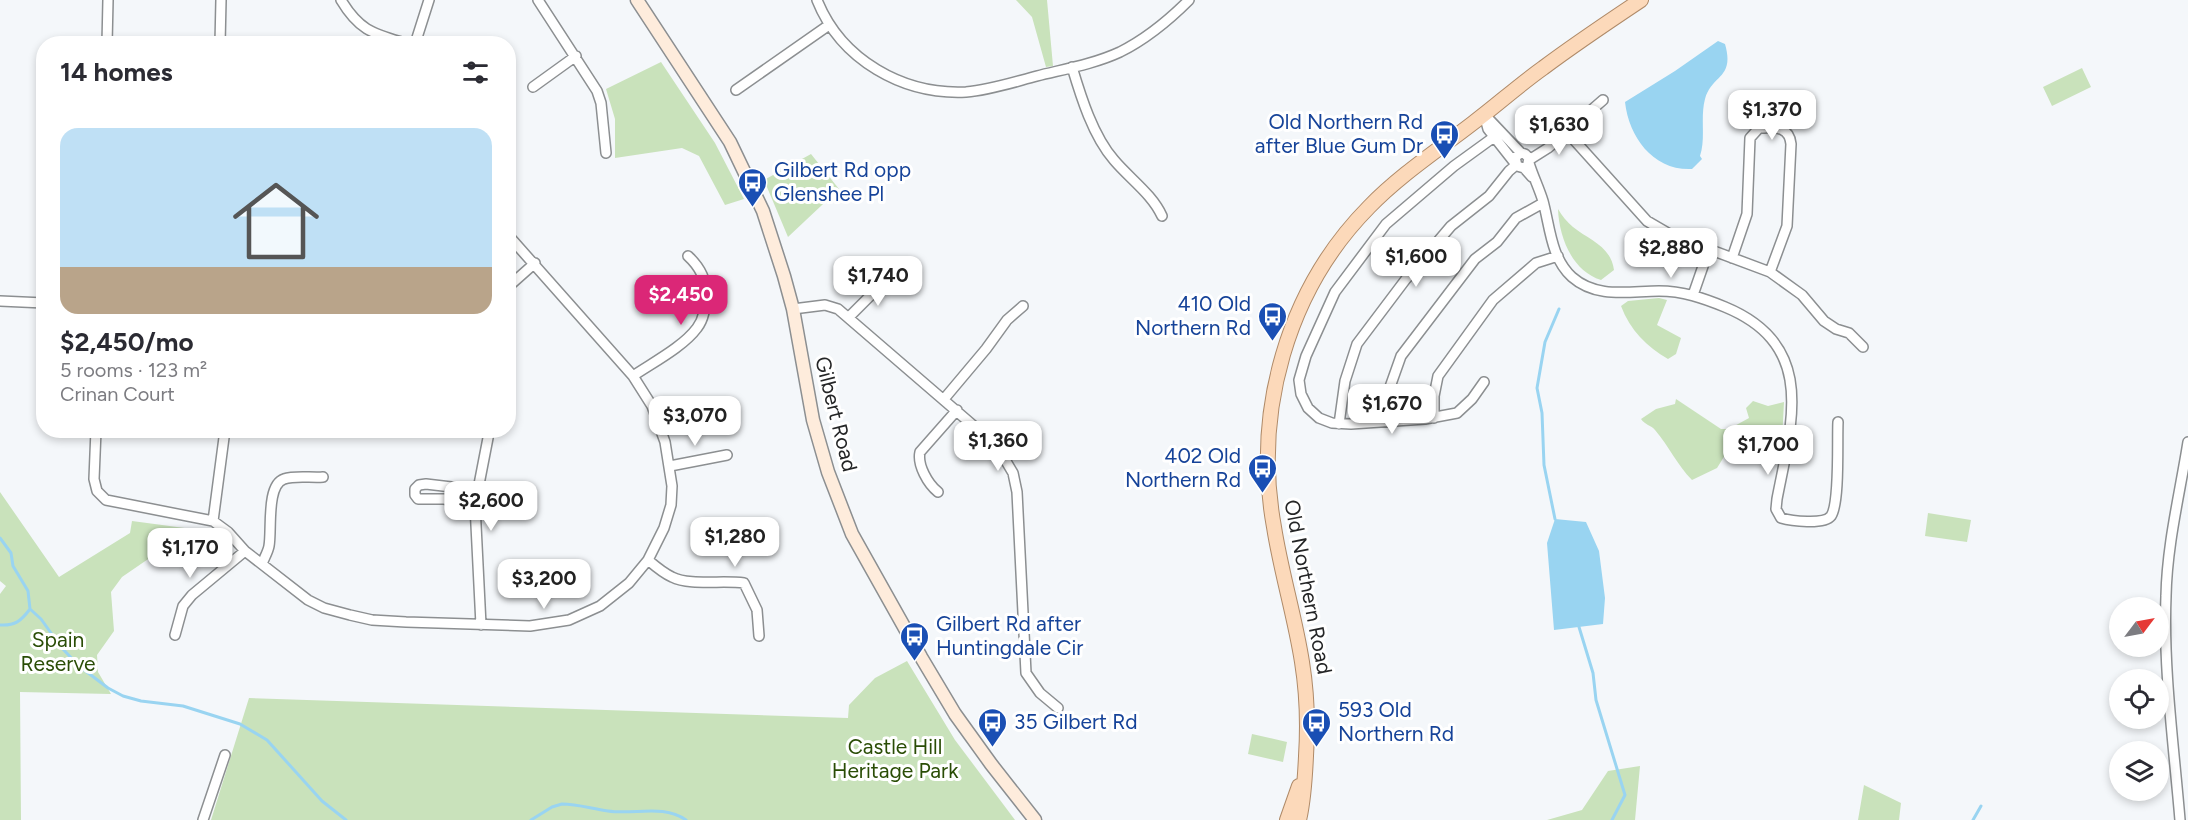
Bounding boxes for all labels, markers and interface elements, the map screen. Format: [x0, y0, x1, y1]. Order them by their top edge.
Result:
text: 14 homes [60, 56, 173, 88]
icon: filters [459, 56, 492, 89]
pin: $1,370 [1723, 90, 1821, 141]
text: $1,370 [1742, 97, 1802, 121]
pin: $1,630 [1510, 105, 1608, 156]
place label: Old Northern Rd after Blue Gum Dr [1255, 109, 1423, 158]
text: $1,630 [1529, 112, 1589, 136]
bus stop icon: Old Northern Rd after Blue Gum Dr [1428, 118, 1460, 160]
place label: Gilbert Rd opp Glenshee Pl [774, 157, 911, 206]
bus stop icon: Gilbert Rd opp Glenshee Pl [737, 166, 769, 208]
icon: home [222, 167, 330, 275]
pin: $2,880 [1622, 228, 1720, 279]
text: $2,880 [1638, 235, 1704, 259]
pin: $1,600 [1367, 237, 1465, 288]
text: $1,600 [1385, 244, 1447, 268]
pin: $1,740 [829, 256, 927, 307]
text: $1,740 [847, 263, 909, 287]
pin: $2,450 [632, 275, 730, 326]
text: $2,450 [648, 282, 714, 306]
place label: 410 Old Northern Rd [1135, 291, 1251, 340]
bus stop icon: 410 Old Northern Rd [1256, 300, 1288, 342]
text: $2,450/mo [60, 326, 194, 358]
street label: Gilbert Road [810, 354, 863, 474]
text: 5 rooms · 123 m² [60, 358, 207, 382]
text: Crinan Court [60, 382, 175, 406]
pin: $1,670 [1343, 384, 1441, 435]
text: $1,670 [1362, 391, 1422, 415]
pin: $3,070 [646, 396, 744, 447]
text: $3,070 [663, 403, 727, 427]
pin: $1,360 [949, 421, 1047, 472]
pin: $1,700 [1719, 425, 1817, 476]
text: $1,360 [968, 428, 1028, 452]
text: $1,700 [1737, 432, 1799, 456]
place label: 402 Old Northern Rd [1125, 443, 1241, 492]
bus stop icon: 402 Old Northern Rd [1246, 452, 1278, 494]
pin: $2,600 [442, 481, 540, 532]
text: $2,600 [458, 488, 524, 512]
street label: Old Northern Road [1279, 497, 1338, 676]
pin: $1,280 [686, 517, 784, 568]
text: $1,280 [704, 524, 766, 548]
pin: $1,170 [141, 528, 239, 579]
text: $1,170 [161, 535, 219, 559]
pin: $3,200 [495, 559, 593, 610]
text: $3,200 [512, 566, 576, 590]
north arrow [2109, 597, 2169, 657]
map controls [2109, 597, 2169, 801]
place label: Gilbert Rd after Huntingdale Cir [936, 611, 1083, 660]
bus stop icon: Gilbert Rd after Huntingdale Cir [899, 620, 931, 662]
park label: Spain Reserve [20, 627, 96, 676]
button: locate [2109, 669, 2169, 729]
place label: 593 Old Northern Rd [1338, 697, 1454, 746]
bus stop icon: 35 Gilbert Rd [977, 706, 1009, 748]
bus stop icon: 593 Old Northern Rd [1301, 706, 1333, 748]
place label: 35 Gilbert Rd [1014, 709, 1138, 734]
park label: Castle Hill Heritage Park [832, 734, 959, 783]
button: layers [2109, 741, 2169, 801]

